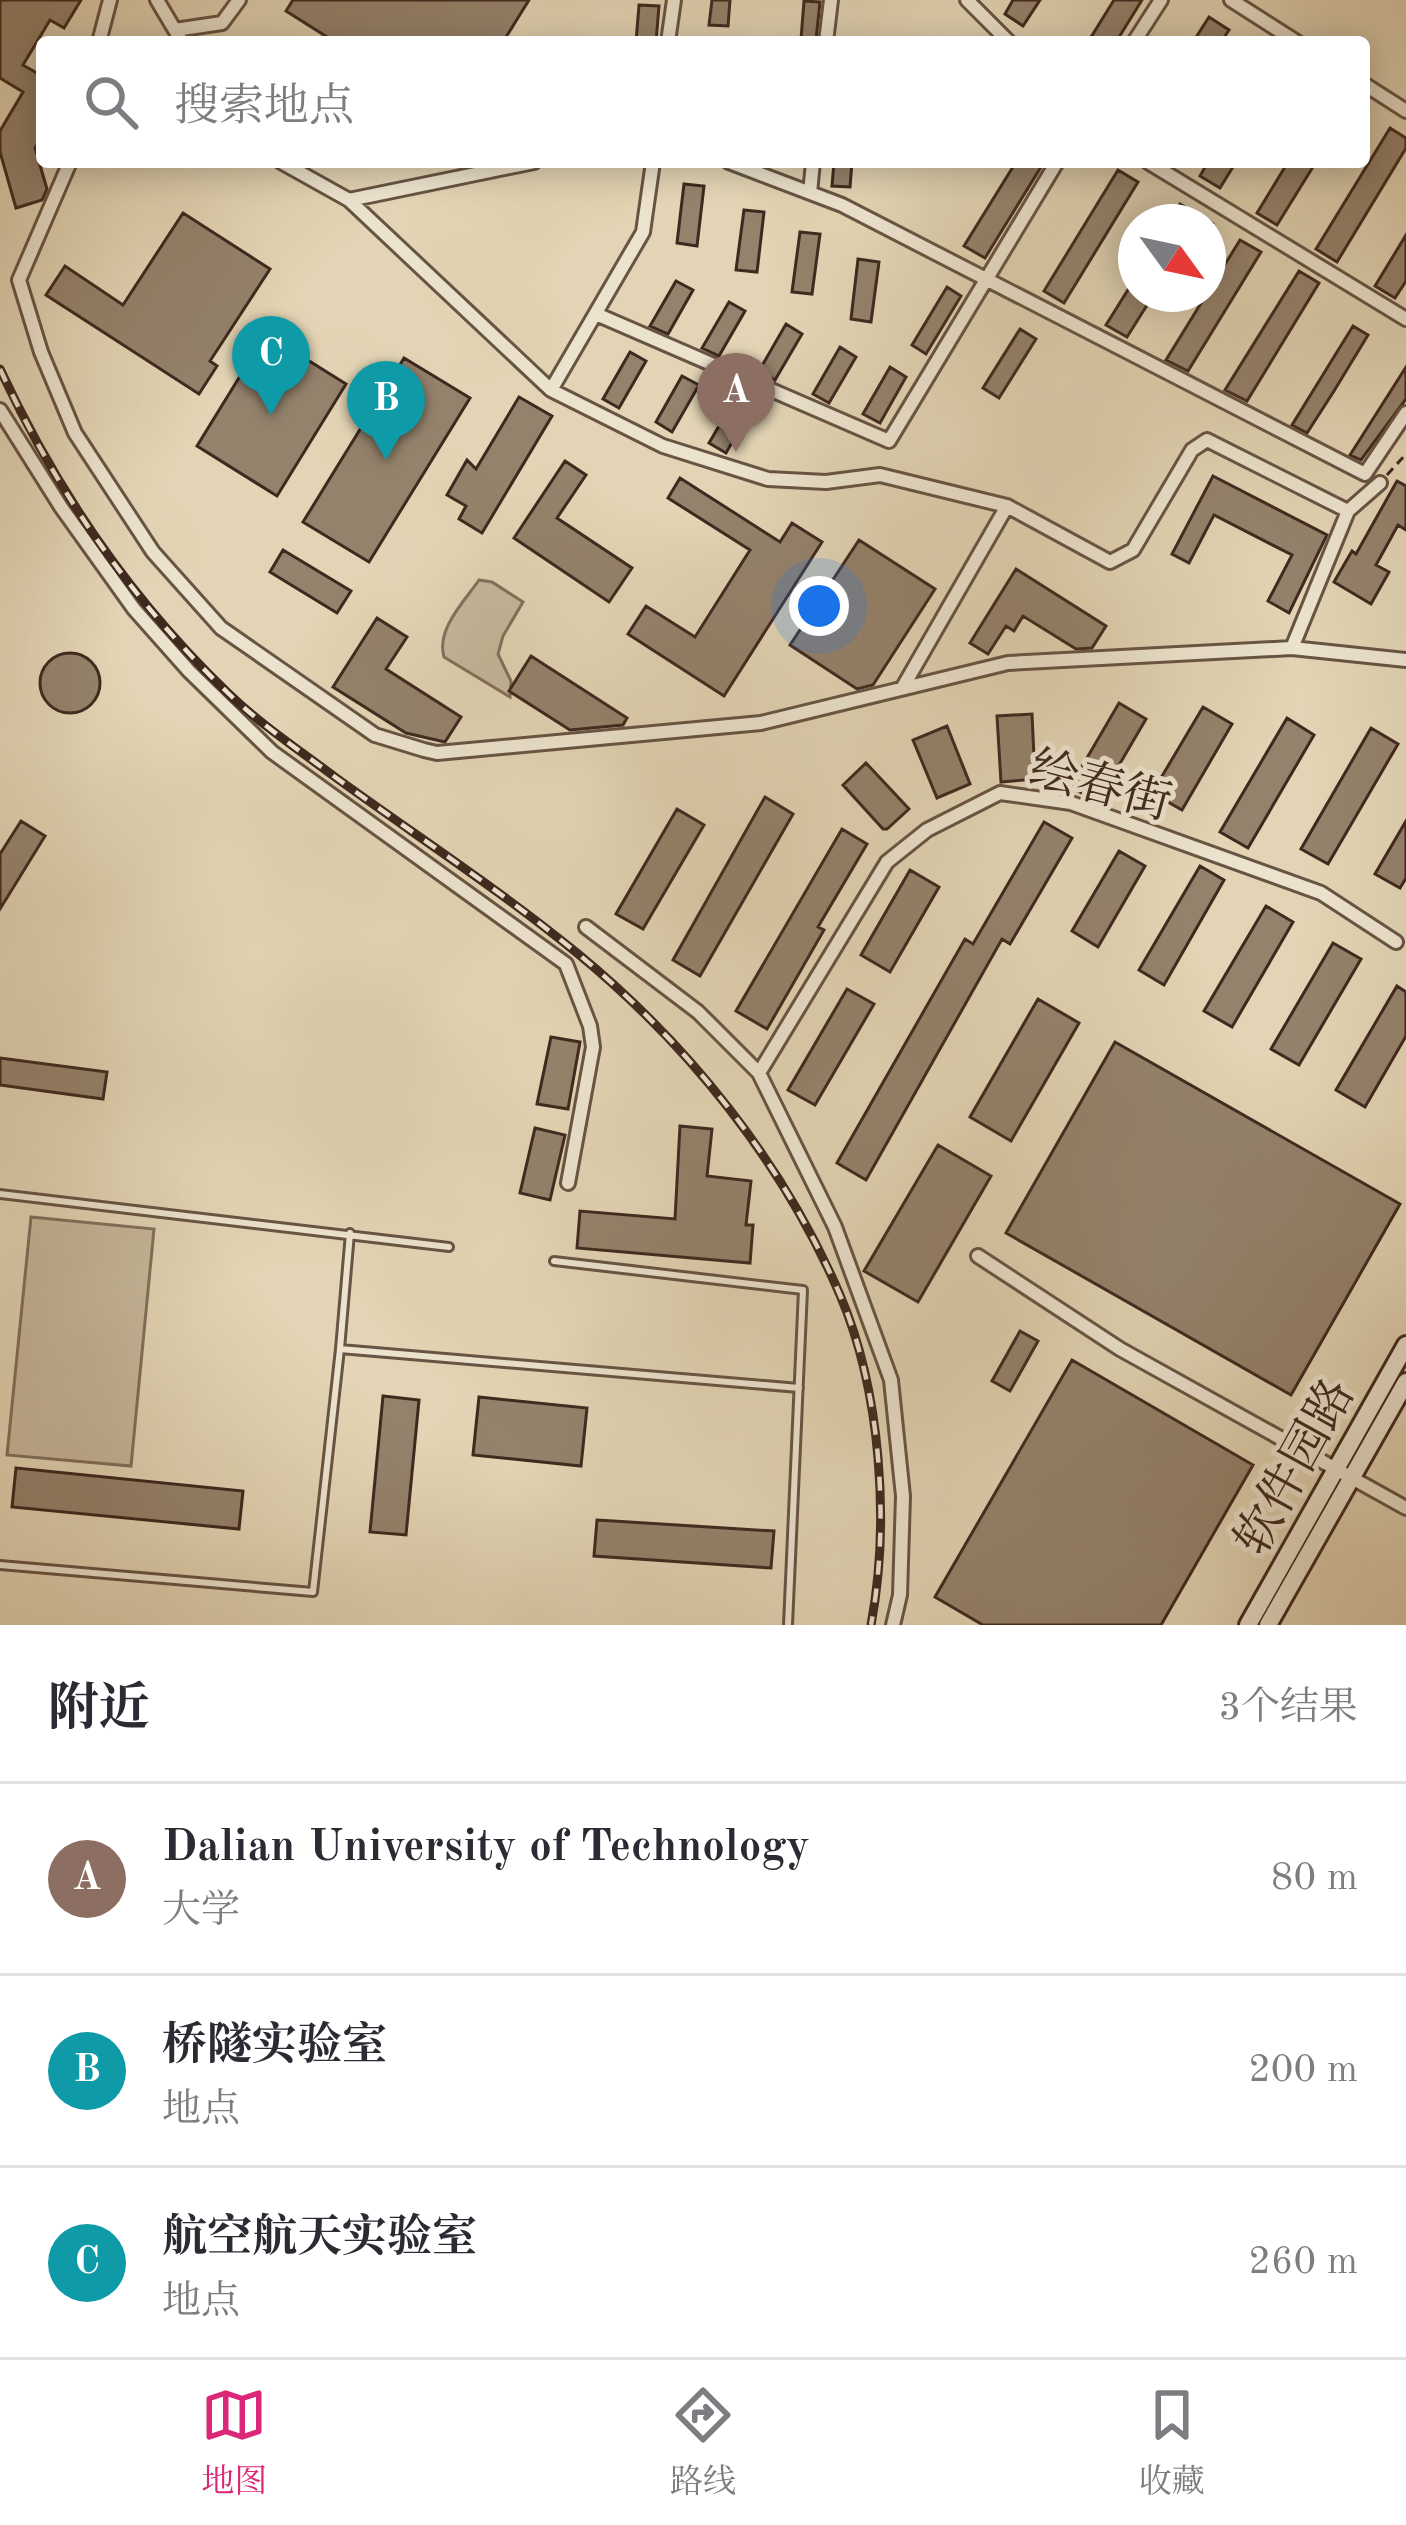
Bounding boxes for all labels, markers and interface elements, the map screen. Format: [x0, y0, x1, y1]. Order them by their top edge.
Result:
search box [36, 36, 1370, 168]
icon: search [78, 69, 144, 135]
text: 搜索地点 [174, 86, 354, 131]
north arrow [1118, 204, 1226, 312]
pin: C [232, 316, 310, 415]
pin: A [697, 353, 775, 452]
pin: B [347, 361, 425, 460]
your location [789, 576, 849, 636]
street label: 绘春街 [1024, 742, 1177, 830]
street label: 软件园路 [1225, 1370, 1364, 1564]
text: 附近 [48, 1685, 150, 1736]
text: 3个结果 [1218, 1689, 1358, 1728]
text: Dalian University of Technology [162, 1826, 810, 1871]
text: A [72, 1859, 102, 1898]
text: 80 m [1271, 1859, 1358, 1898]
text: 大学 [162, 1892, 240, 1931]
text: 桥隧实验室 [162, 2025, 387, 2070]
text: B [73, 2051, 101, 2090]
text: 200 m [1248, 2051, 1358, 2090]
text: 地点 [162, 2091, 240, 2130]
text: 航空航天实验室 [162, 2217, 477, 2262]
text: C [74, 2243, 100, 2282]
text: 260 m [1248, 2243, 1358, 2282]
text: 地点 [162, 2283, 240, 2322]
tab: 地图 [201, 2382, 267, 2504]
tab: 路线 [670, 2382, 736, 2504]
tab: 收藏 [1139, 2382, 1205, 2504]

